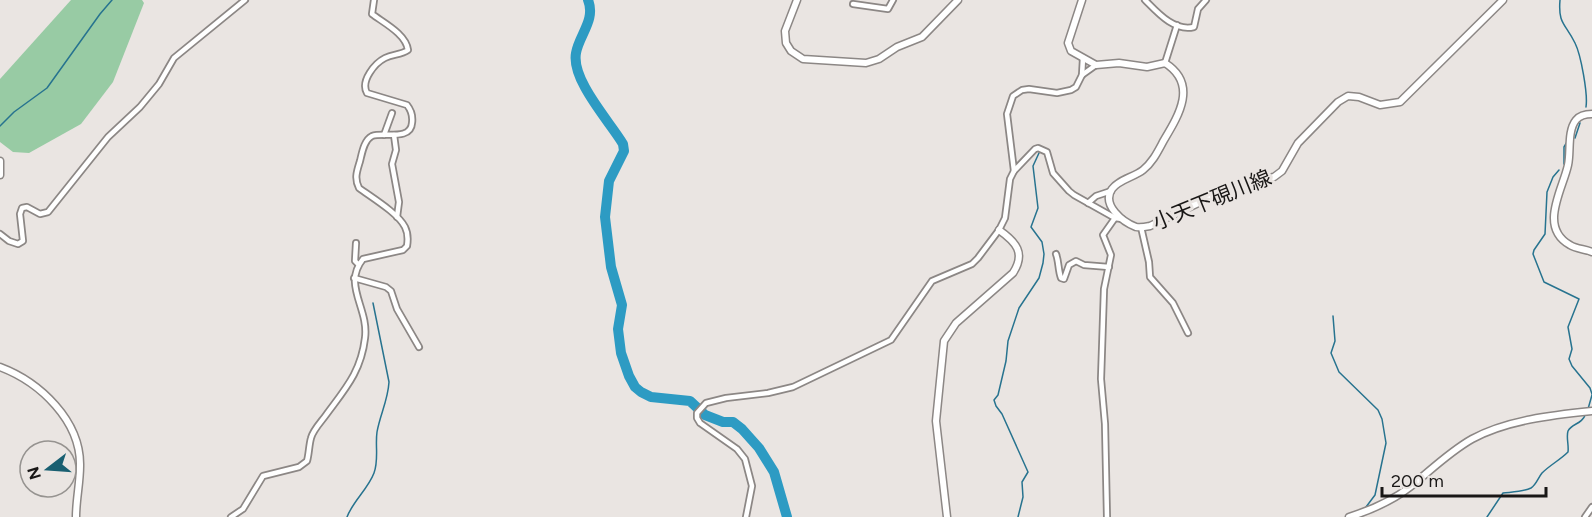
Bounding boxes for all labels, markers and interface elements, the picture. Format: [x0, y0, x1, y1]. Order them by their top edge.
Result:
street label: 小天下硯川線 [1149, 164, 1275, 235]
north arrow [18, 439, 78, 499]
scale bar [1382, 460, 1546, 498]
text: N [23, 465, 45, 482]
text: 200 m [1391, 470, 1444, 492]

